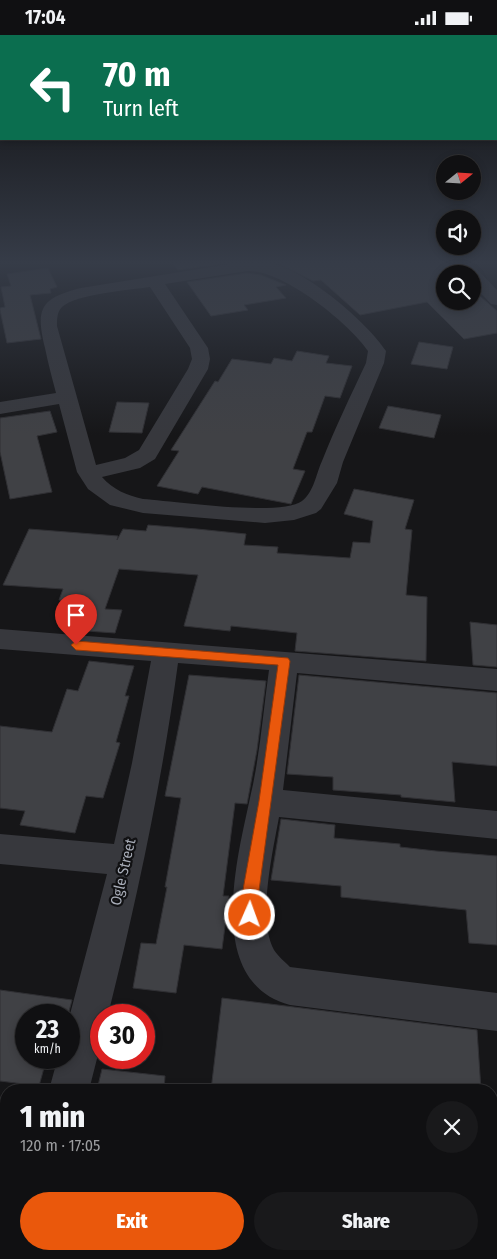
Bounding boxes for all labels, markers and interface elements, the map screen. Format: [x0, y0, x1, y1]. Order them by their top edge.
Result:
text: 17:04 [25, 6, 66, 29]
text: 70 m [103, 53, 171, 95]
icon: left [20, 55, 85, 120]
text: Turn left [103, 95, 179, 122]
north arrow [436, 155, 481, 200]
map controls [436, 155, 481, 310]
button: sound [436, 210, 481, 255]
button: search [436, 265, 481, 310]
pin [55, 594, 97, 645]
icon: arrive [62, 601, 90, 629]
street label: Ogle Street [107, 837, 139, 907]
position arrow [223, 888, 275, 940]
speed limit sign: 30 [90, 1004, 155, 1069]
text: 23 [36, 1015, 59, 1045]
text: km/h [34, 1042, 61, 1056]
text: 1 min [20, 1099, 85, 1135]
button: close [426, 1101, 478, 1153]
text: 120 m · 17:05 [20, 1136, 100, 1155]
button: Exit [20, 1192, 244, 1250]
button: Share [254, 1192, 478, 1250]

